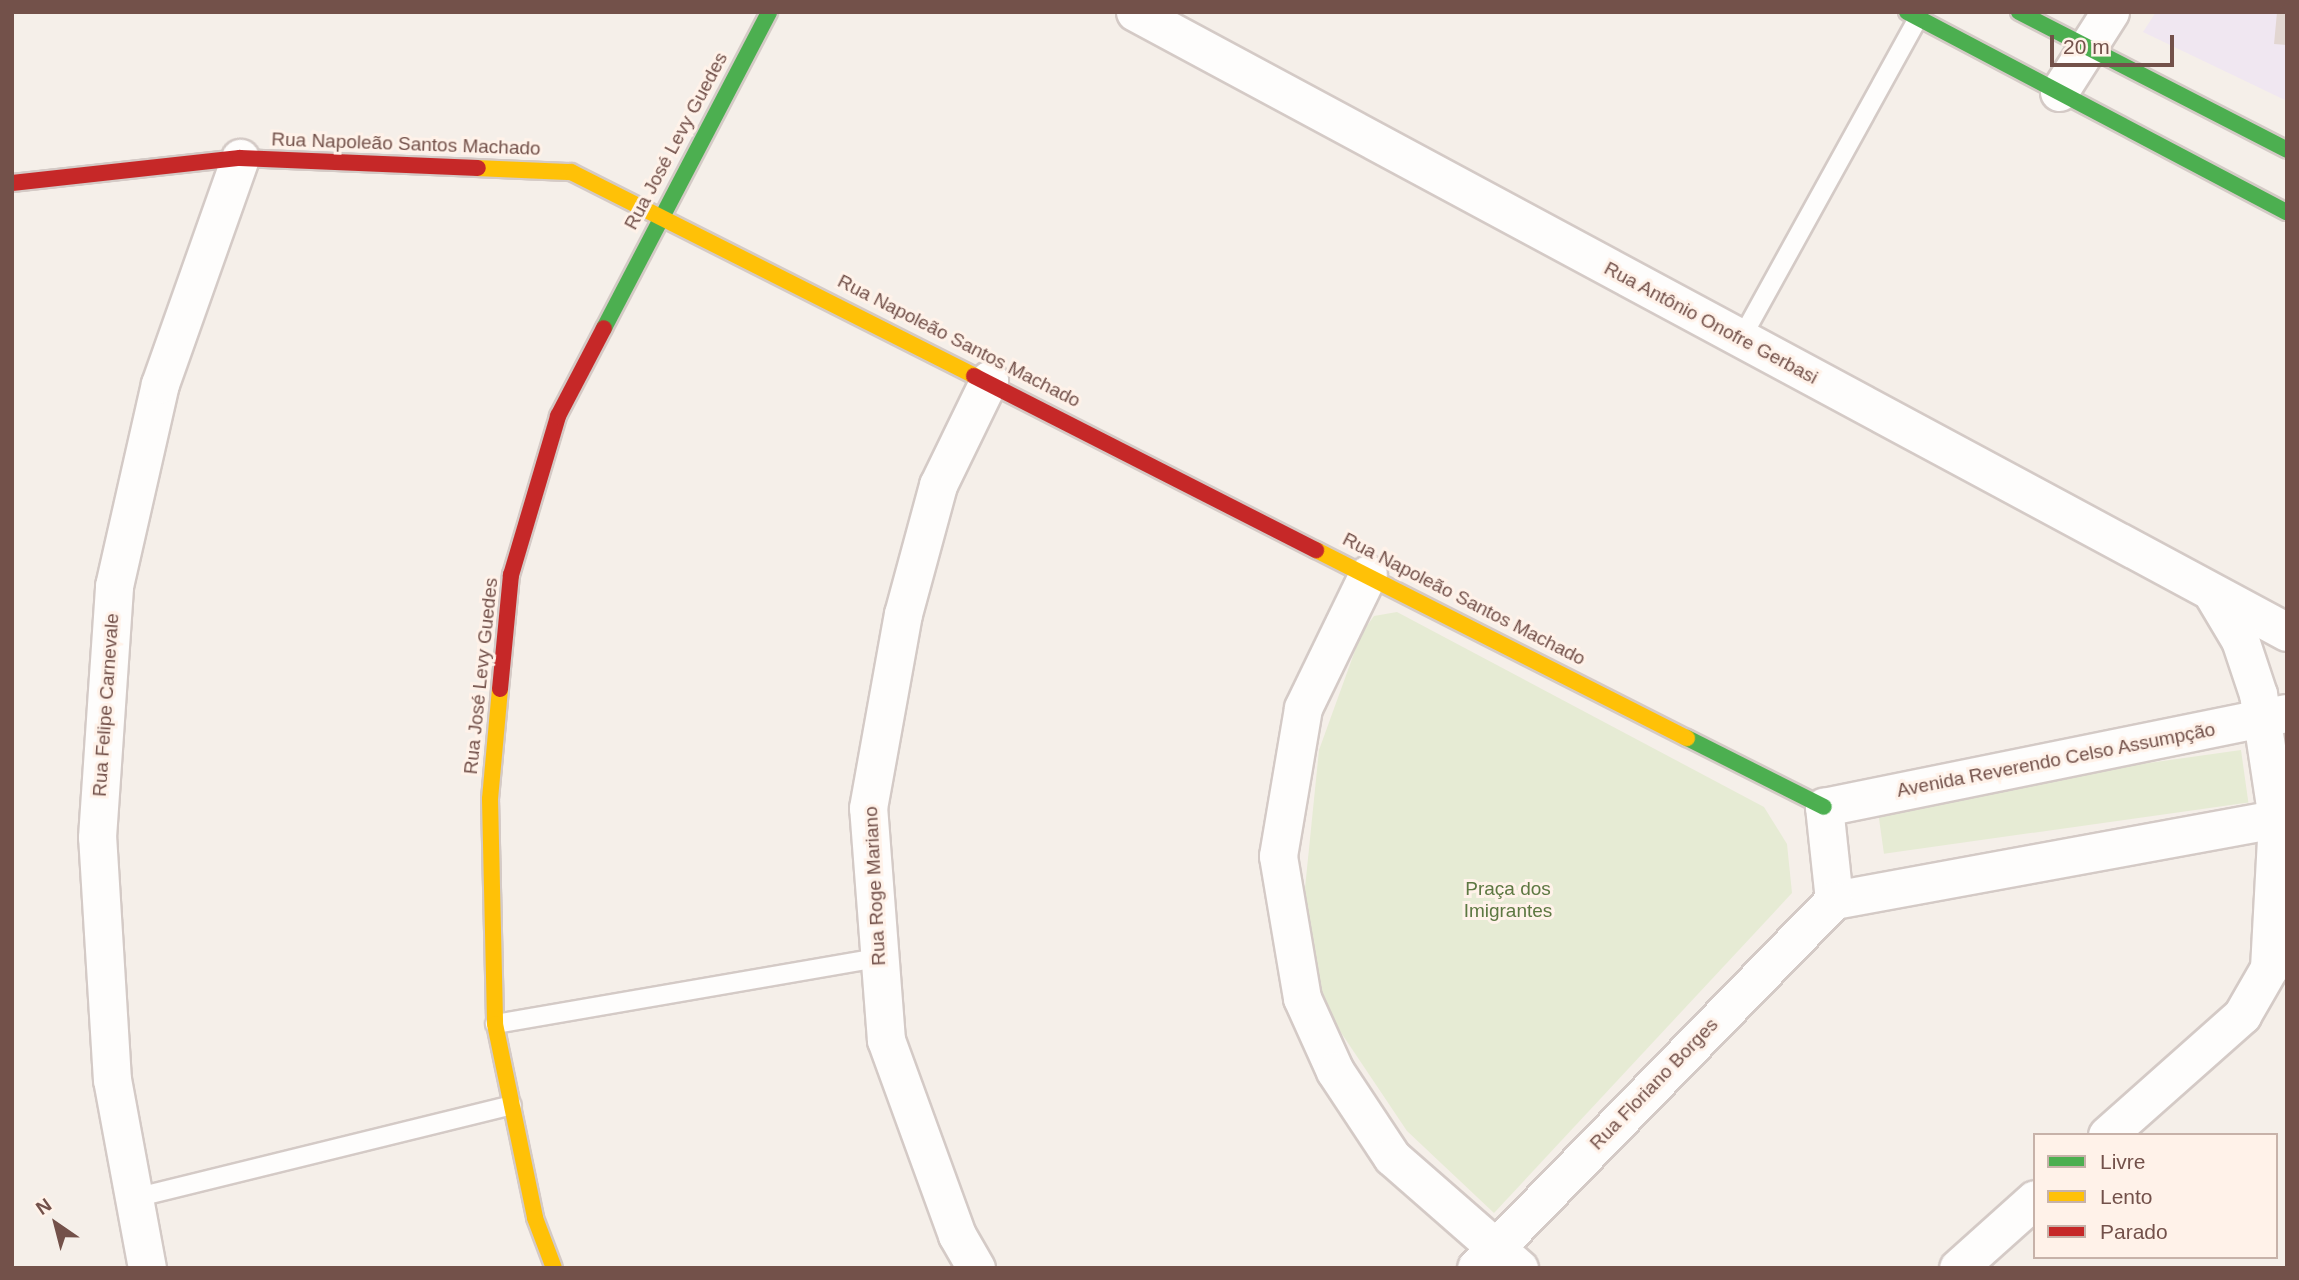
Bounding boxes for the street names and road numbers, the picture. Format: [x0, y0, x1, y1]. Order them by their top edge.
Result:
street label: Rua José Levy Guedes [620, 48, 732, 234]
street label: Rua Napoleão Santos Machado [271, 128, 541, 160]
street label: Rua Antônio Onofre Gerbasi [1600, 257, 1822, 389]
street label: Rua Napoleão Santos Machado [834, 270, 1084, 412]
street label: Rua Napoleão Santos Machado [1339, 528, 1589, 670]
street label: Rua José Levy Guedes [459, 577, 503, 775]
street label: Rua Felipe Carnevale [88, 613, 124, 797]
street label: Avenida Reverendo Celso Assumpção [1894, 718, 2218, 802]
street label: Rua Roge Mariano [859, 806, 891, 966]
street label: Rua Floriano Borges [1585, 1013, 1723, 1155]

